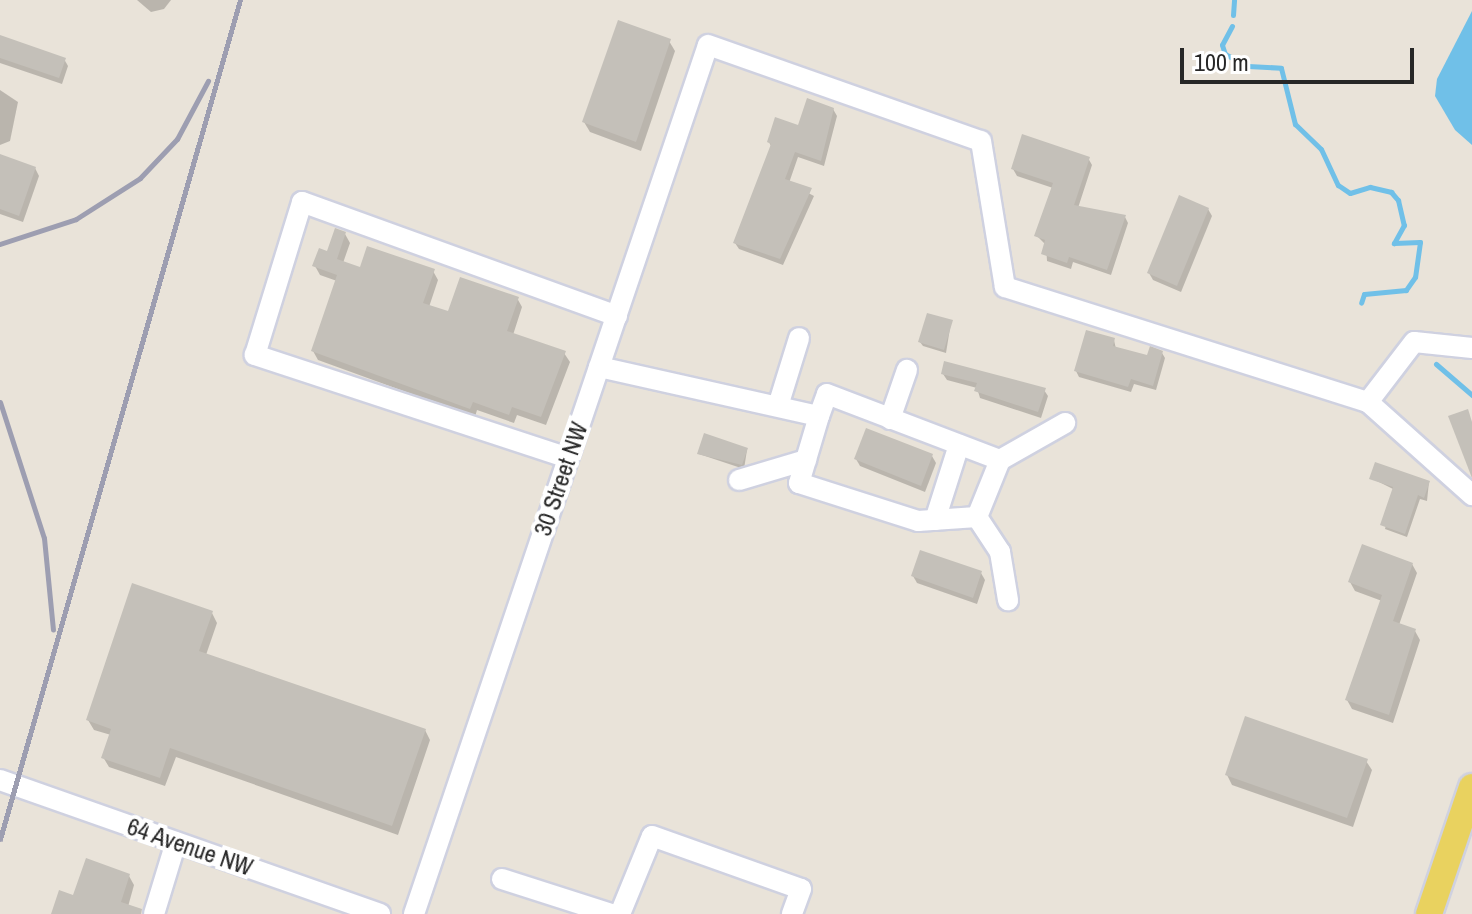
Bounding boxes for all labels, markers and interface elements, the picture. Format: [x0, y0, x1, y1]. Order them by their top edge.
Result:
scale bar [1184, 32, 1418, 82]
text: 100 m [1194, 46, 1249, 78]
street label: 30 Street NW [528, 418, 594, 540]
street label: 64 Avenue NW [123, 812, 257, 882]

